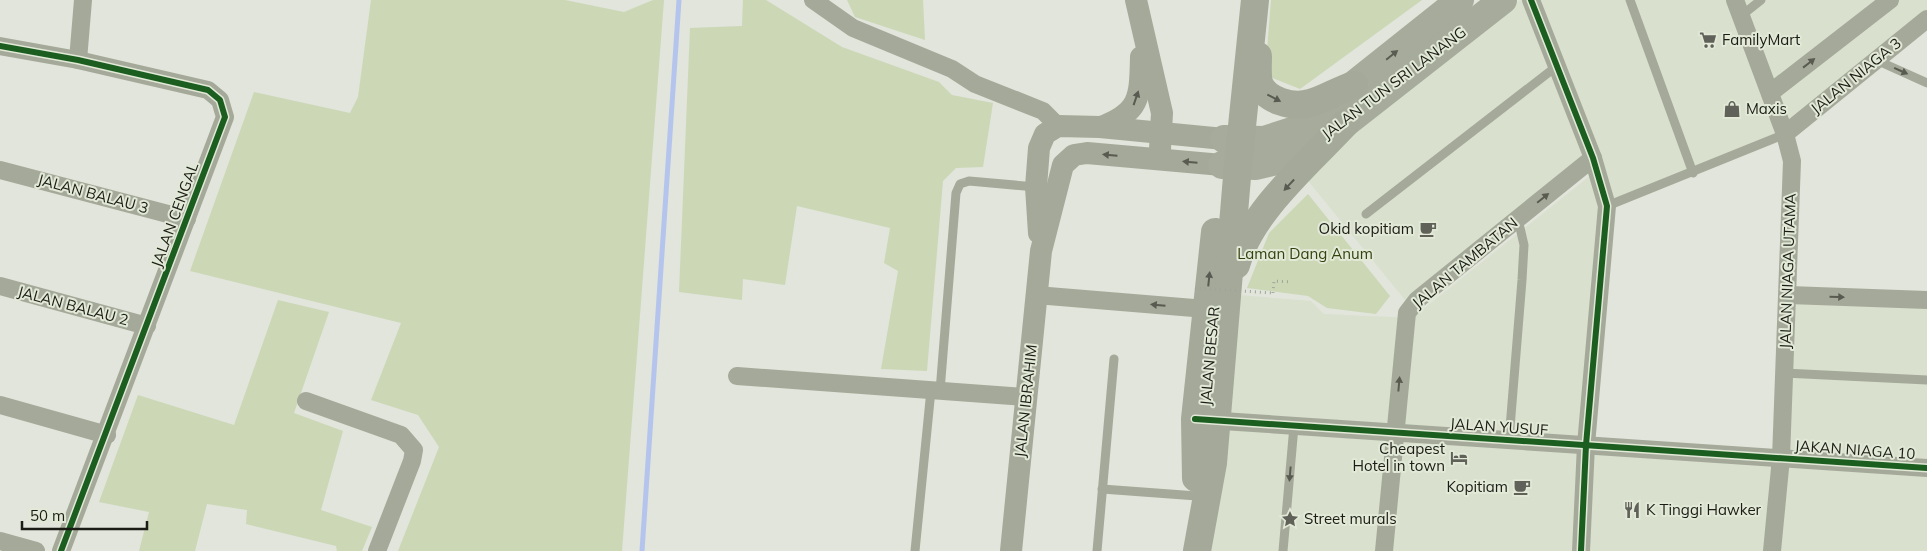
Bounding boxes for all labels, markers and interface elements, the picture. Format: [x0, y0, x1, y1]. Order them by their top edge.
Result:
street label: JALAN TUN SRI LANANG [1318, 22, 1470, 143]
supermarket icon: FamilyMart [1698, 30, 1718, 50]
place label: FamilyMart [1722, 30, 1800, 49]
street label: JALAN NIAGA 3 [1807, 33, 1905, 118]
one-way arrow [1385, 49, 1398, 60]
one-way arrow [1802, 58, 1815, 69]
one-way arrow [1894, 68, 1908, 76]
one-way arrow [1132, 90, 1140, 105]
one-way arrow [1267, 94, 1282, 102]
shop icon: Maxis [1722, 99, 1742, 119]
place label: Maxis [1746, 99, 1787, 118]
one-way arrow [1102, 151, 1118, 159]
one-way arrow [1182, 158, 1198, 166]
street label: JALAN CENGAL [147, 160, 202, 270]
street label: JALAN BALAU 3 [36, 170, 151, 217]
one-way arrow [1283, 178, 1295, 190]
one-way arrow [1536, 193, 1549, 204]
street label: JALAN NIAGA UTAMA [1775, 193, 1800, 349]
street label: JALAN TAMBATAN [1408, 213, 1521, 312]
place label: Okid kopitiam [1319, 219, 1414, 238]
cafe icon: Okid kopitiam [1418, 219, 1438, 239]
park label: Laman Dang Anum [1237, 244, 1373, 263]
one-way arrow [1206, 270, 1214, 286]
street label: JALAN BALAU 2 [16, 282, 131, 329]
one-way arrow [1830, 293, 1846, 301]
one-way arrow [1149, 301, 1165, 309]
street label: JALAN BESAR [1196, 306, 1223, 406]
street label: JALAN IBRAHIM [1010, 343, 1041, 458]
one-way arrow [1395, 376, 1403, 392]
street label: JALAN YUSUF [1449, 414, 1549, 439]
street label: JAKAN NIAGA 10 [1794, 436, 1916, 463]
place label: Cheapest Hotel in town [1352, 439, 1445, 475]
hotel icon: Cheapest Hotel in town [1449, 448, 1469, 468]
one-way arrow [1286, 467, 1294, 483]
place label: Kopitiam [1447, 477, 1508, 496]
cafe icon: Kopitiam [1512, 477, 1532, 497]
scale bar [22, 498, 148, 530]
restaurant icon: K Tinggi Hawker [1622, 500, 1642, 520]
place label: K Tinggi Hawker [1646, 500, 1762, 519]
text: 50 m [30, 506, 65, 525]
place icon: Street murals [1280, 509, 1300, 529]
place label: Street murals [1304, 509, 1397, 528]

